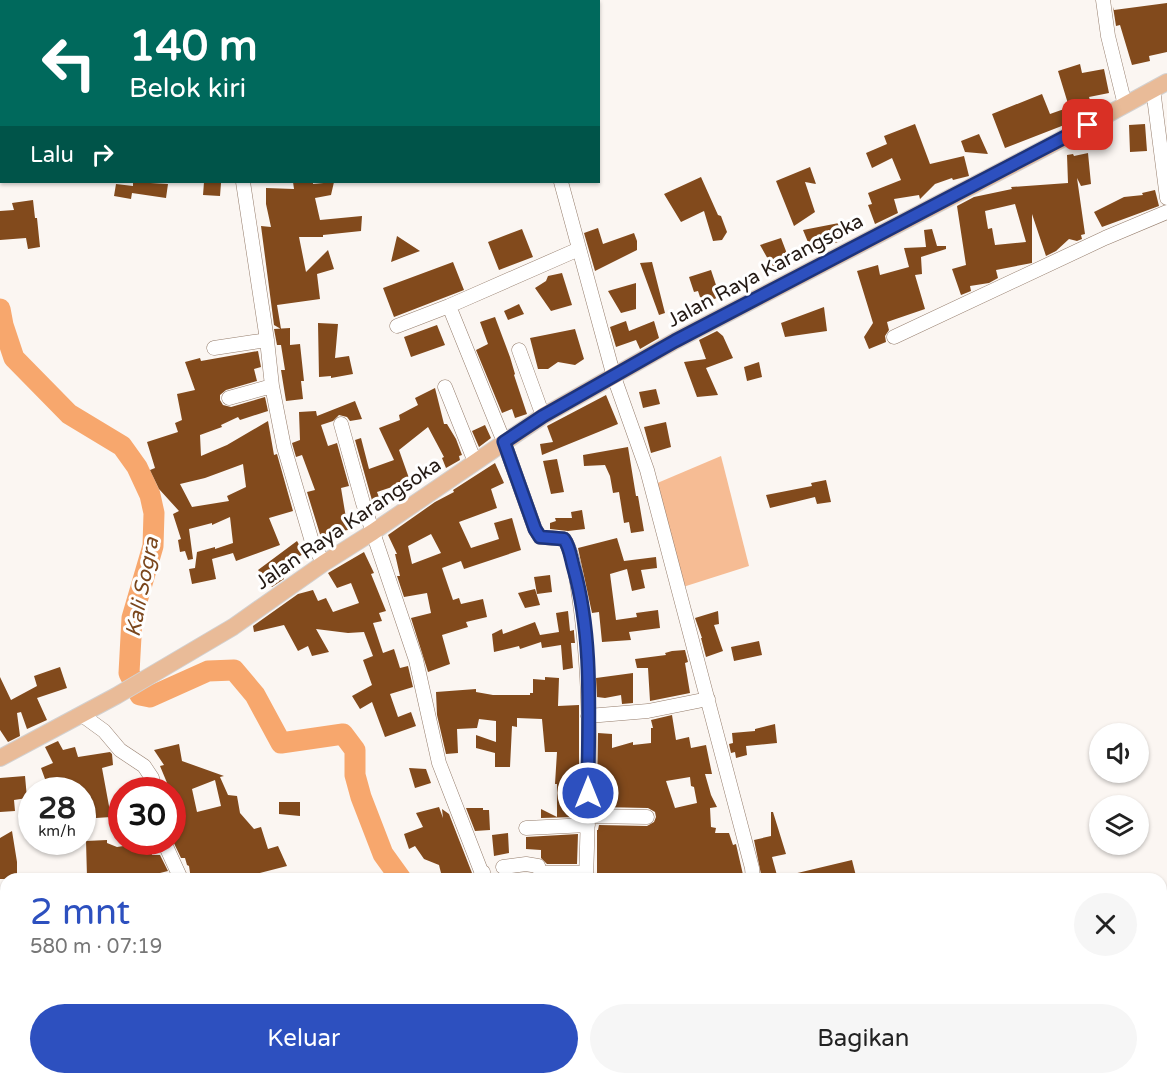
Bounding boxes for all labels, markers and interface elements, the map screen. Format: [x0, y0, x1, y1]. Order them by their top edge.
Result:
text: 140 m [129, 21, 258, 72]
icon: left [30, 24, 108, 102]
text: Belok kiri [129, 72, 246, 105]
pin [1062, 99, 1113, 150]
icon: arrive [1071, 108, 1104, 141]
icon: right [86, 138, 119, 171]
text: Lalu [30, 142, 74, 168]
street label: Jalan Raya Karangsoka [663, 209, 868, 333]
street label: Jalan Raya Karangsoka [251, 453, 446, 595]
water label: Kali Sogra [121, 534, 165, 639]
map controls [1089, 723, 1149, 855]
button: sound [1089, 723, 1149, 783]
position arrow [556, 761, 620, 825]
speed limit sign: 30 [108, 777, 186, 855]
text: 28 [38, 790, 76, 827]
button: layers [1089, 795, 1149, 855]
text: km/h [38, 822, 76, 840]
text: 2 mnt [30, 891, 130, 934]
button: close [1074, 893, 1137, 956]
text: 580 m · 07:19 [30, 935, 162, 959]
button: Keluar [30, 1004, 578, 1073]
button: Bagikan [590, 1004, 1137, 1073]

